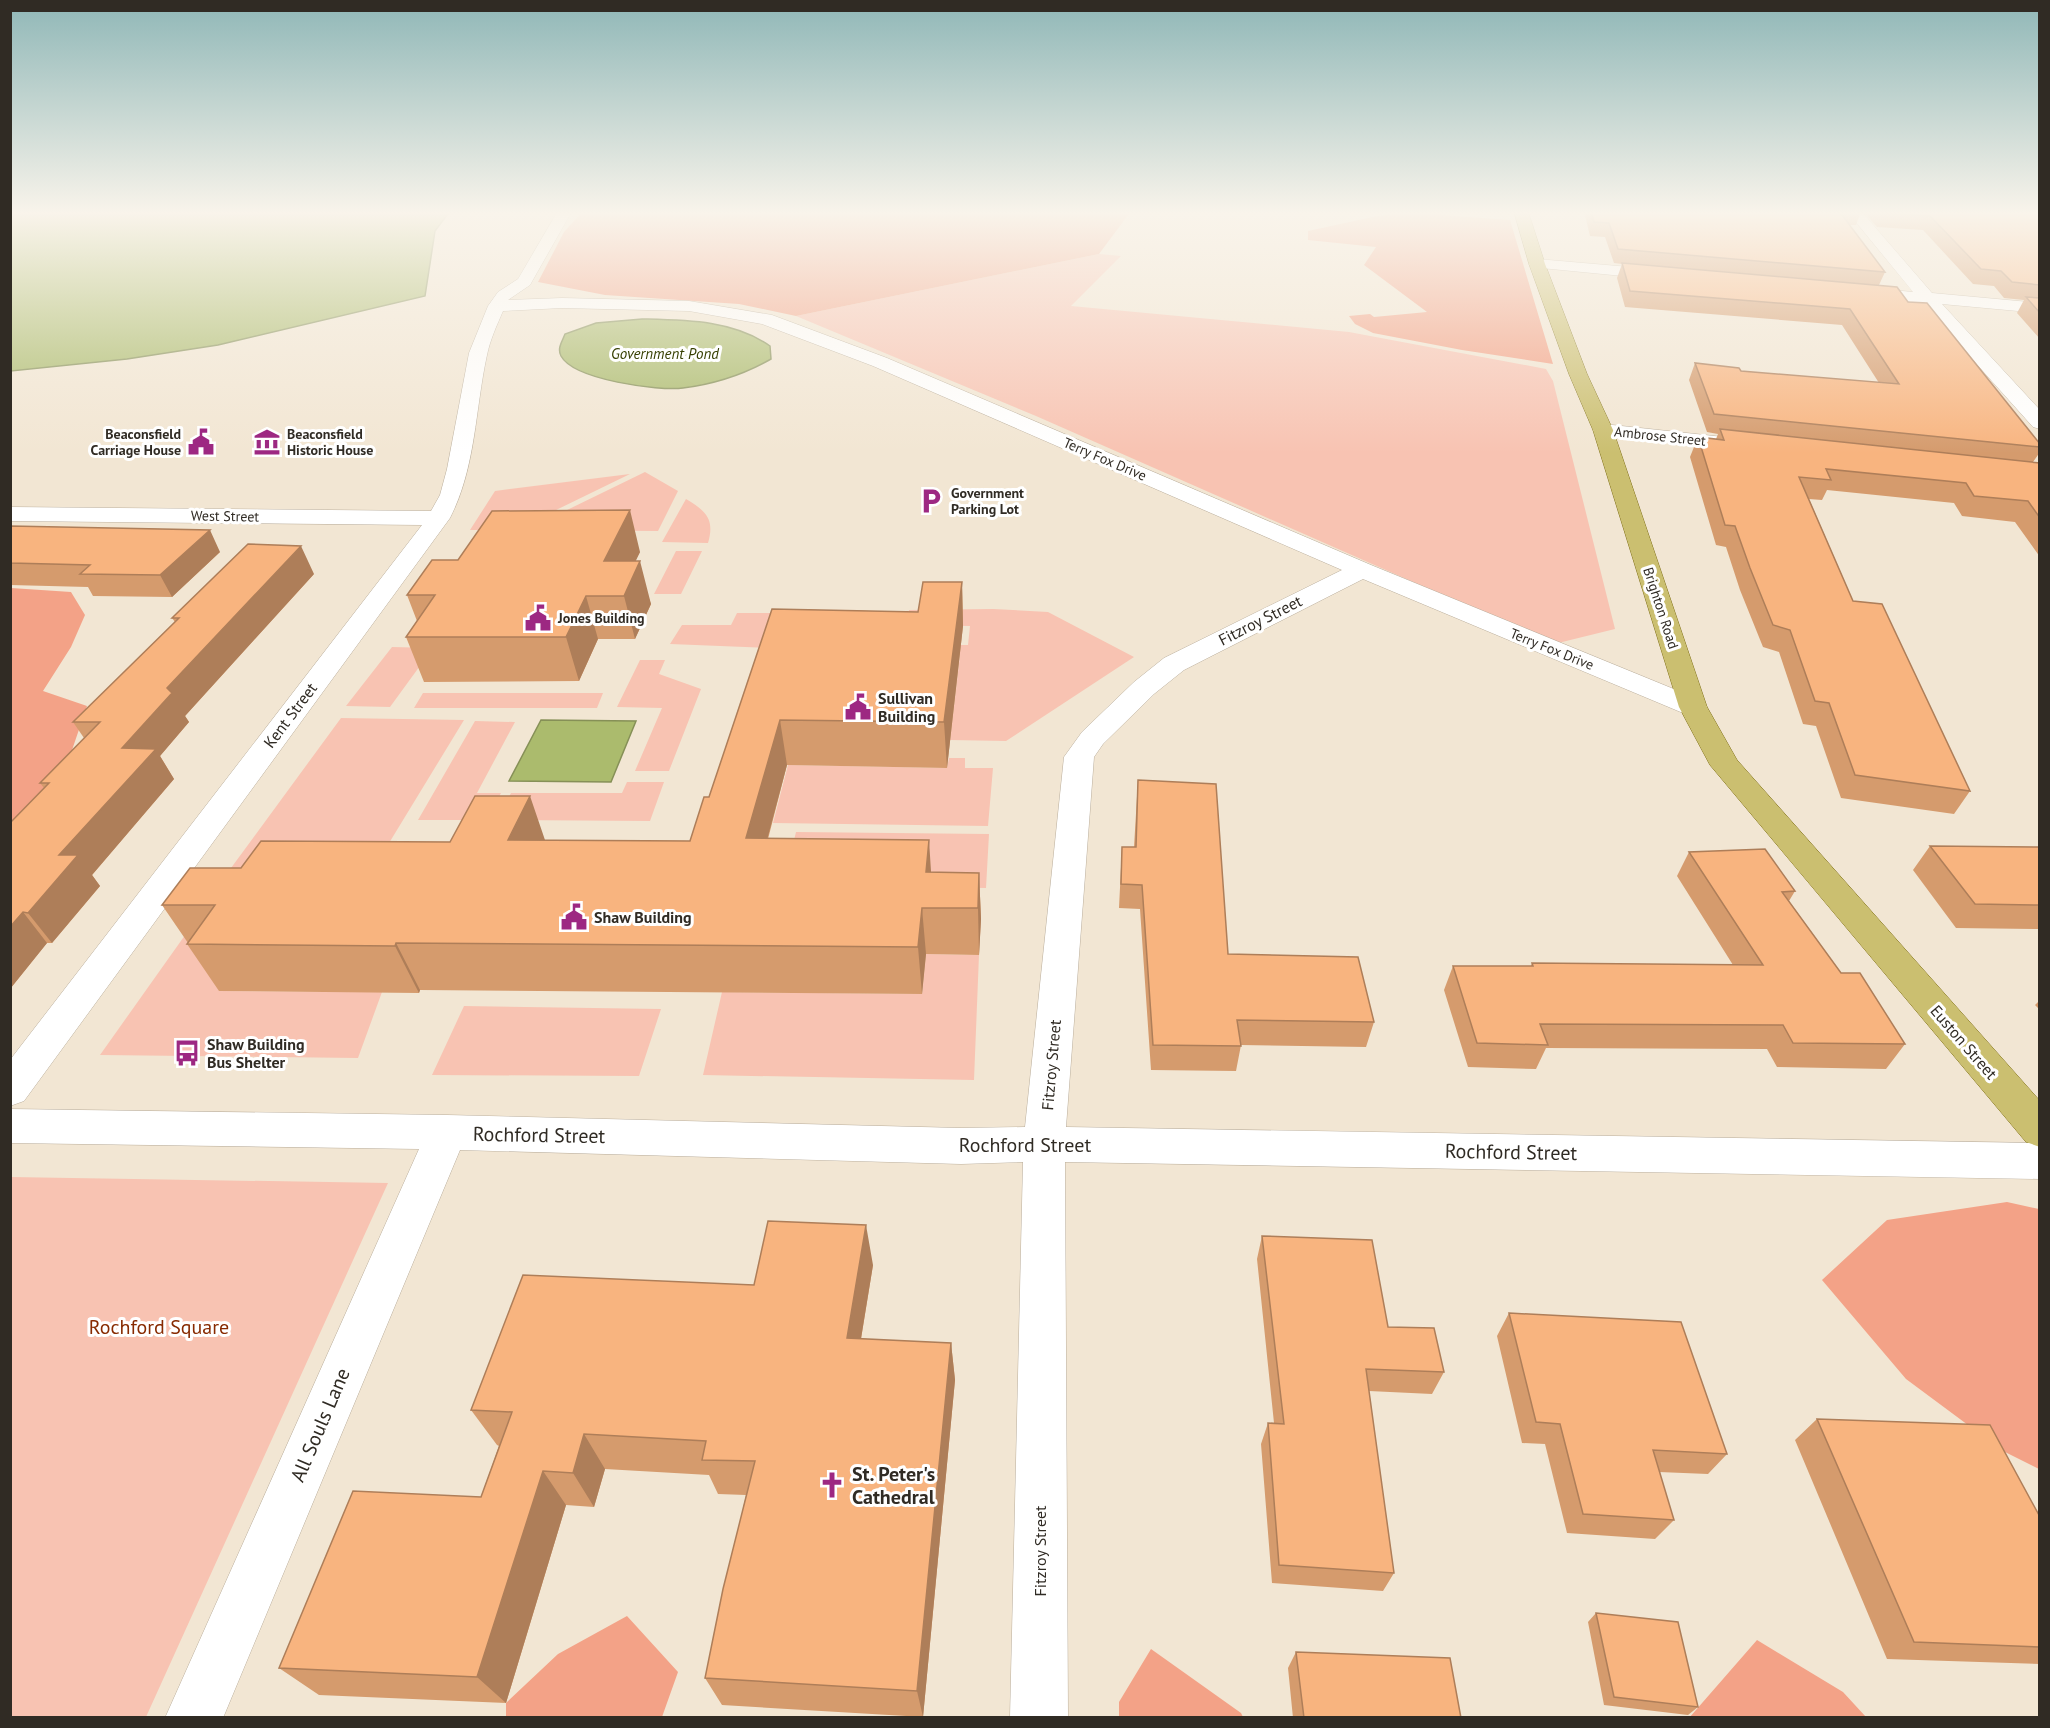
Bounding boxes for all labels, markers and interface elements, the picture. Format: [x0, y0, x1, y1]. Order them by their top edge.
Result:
water label: Government Pond [611, 344, 719, 363]
street label: Ambrose Street [1613, 422, 1707, 450]
place label: Beaconsfield Carriage House [91, 425, 181, 459]
place label: Beaconsfield Historic House [287, 425, 373, 459]
public building icon: Beaconsfield Carriage House [186, 427, 216, 457]
museum icon: Beaconsfield Historic House [252, 427, 282, 457]
street label: Terry Fox Drive [1061, 433, 1149, 485]
place label: Government Parking Lot [951, 484, 1024, 518]
parking icon: Government Parking Lot [916, 486, 946, 516]
street label: West Street [191, 506, 260, 526]
street label: Brighton Road [1639, 565, 1683, 651]
street label: Fitzroy Street [1215, 590, 1306, 650]
public building icon: Jones Building [523, 603, 553, 633]
place label: Jones Building [557, 609, 645, 627]
street label: Terry Fox Drive [1508, 624, 1596, 674]
street label: Kent Street [259, 678, 321, 752]
place label: Sullivan Building [878, 688, 935, 726]
public building icon: Sullivan Building [843, 692, 873, 722]
public building icon: Shaw Building [559, 902, 589, 932]
place label: Shaw Building [594, 907, 692, 927]
street label: Euston Street [1926, 1001, 2002, 1084]
street label: Fitzroy Street [1037, 1018, 1065, 1111]
place label: Shaw Building Bus Shelter [207, 1034, 305, 1072]
bus stop icon: Shaw Building Bus Shelter [172, 1038, 202, 1068]
street label: Rochford Street [473, 1121, 606, 1149]
street label: Rochford Street [959, 1132, 1091, 1158]
street label: Rochford Street [1445, 1138, 1578, 1166]
park label: Rochford Square [89, 1314, 229, 1340]
street label: All Souls Lane [284, 1364, 356, 1486]
place label: St. Peter's Cathedral [852, 1461, 935, 1510]
church icon: St. Peter's Cathedral [817, 1470, 847, 1500]
street label: Fitzroy Street [1030, 1505, 1050, 1596]

